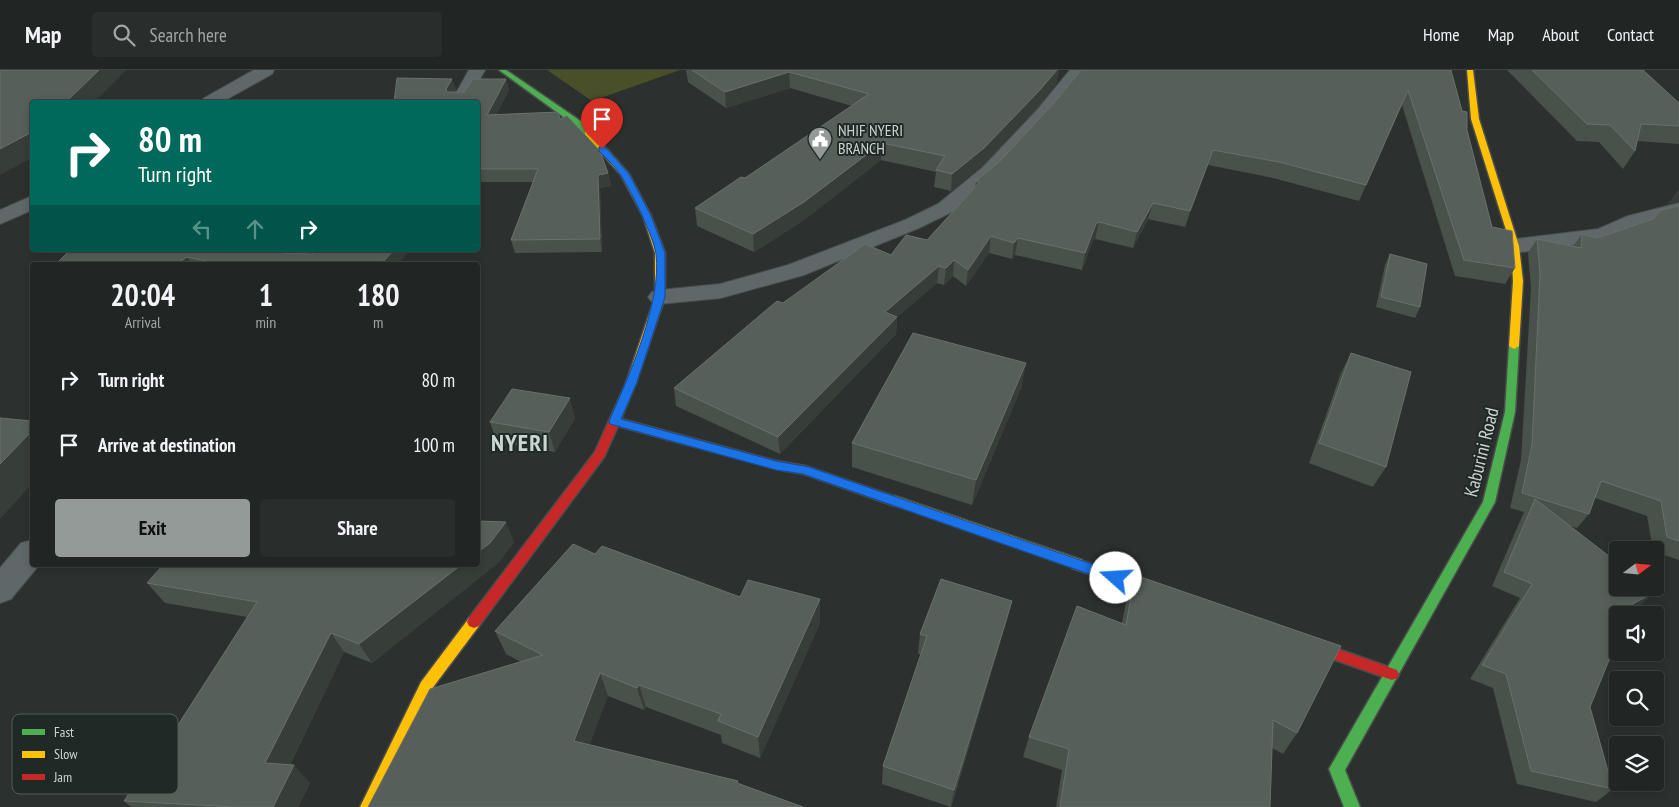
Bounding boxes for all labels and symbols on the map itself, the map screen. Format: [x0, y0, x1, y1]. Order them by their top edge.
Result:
pin [581, 98, 623, 149]
place label: NHIF NYERI BRANCH [838, 120, 903, 158]
public building icon: NHIF NYERI BRANCH [807, 126, 833, 160]
street label: Kaburini Road [1458, 405, 1504, 499]
district label: NYERI [491, 427, 549, 458]
north arrow [1609, 541, 1664, 596]
position arrow [1089, 551, 1141, 603]
legend [12, 714, 178, 794]
text: Fast [54, 723, 74, 741]
text: Slow [54, 745, 78, 763]
text: Jam [53, 768, 72, 786]

